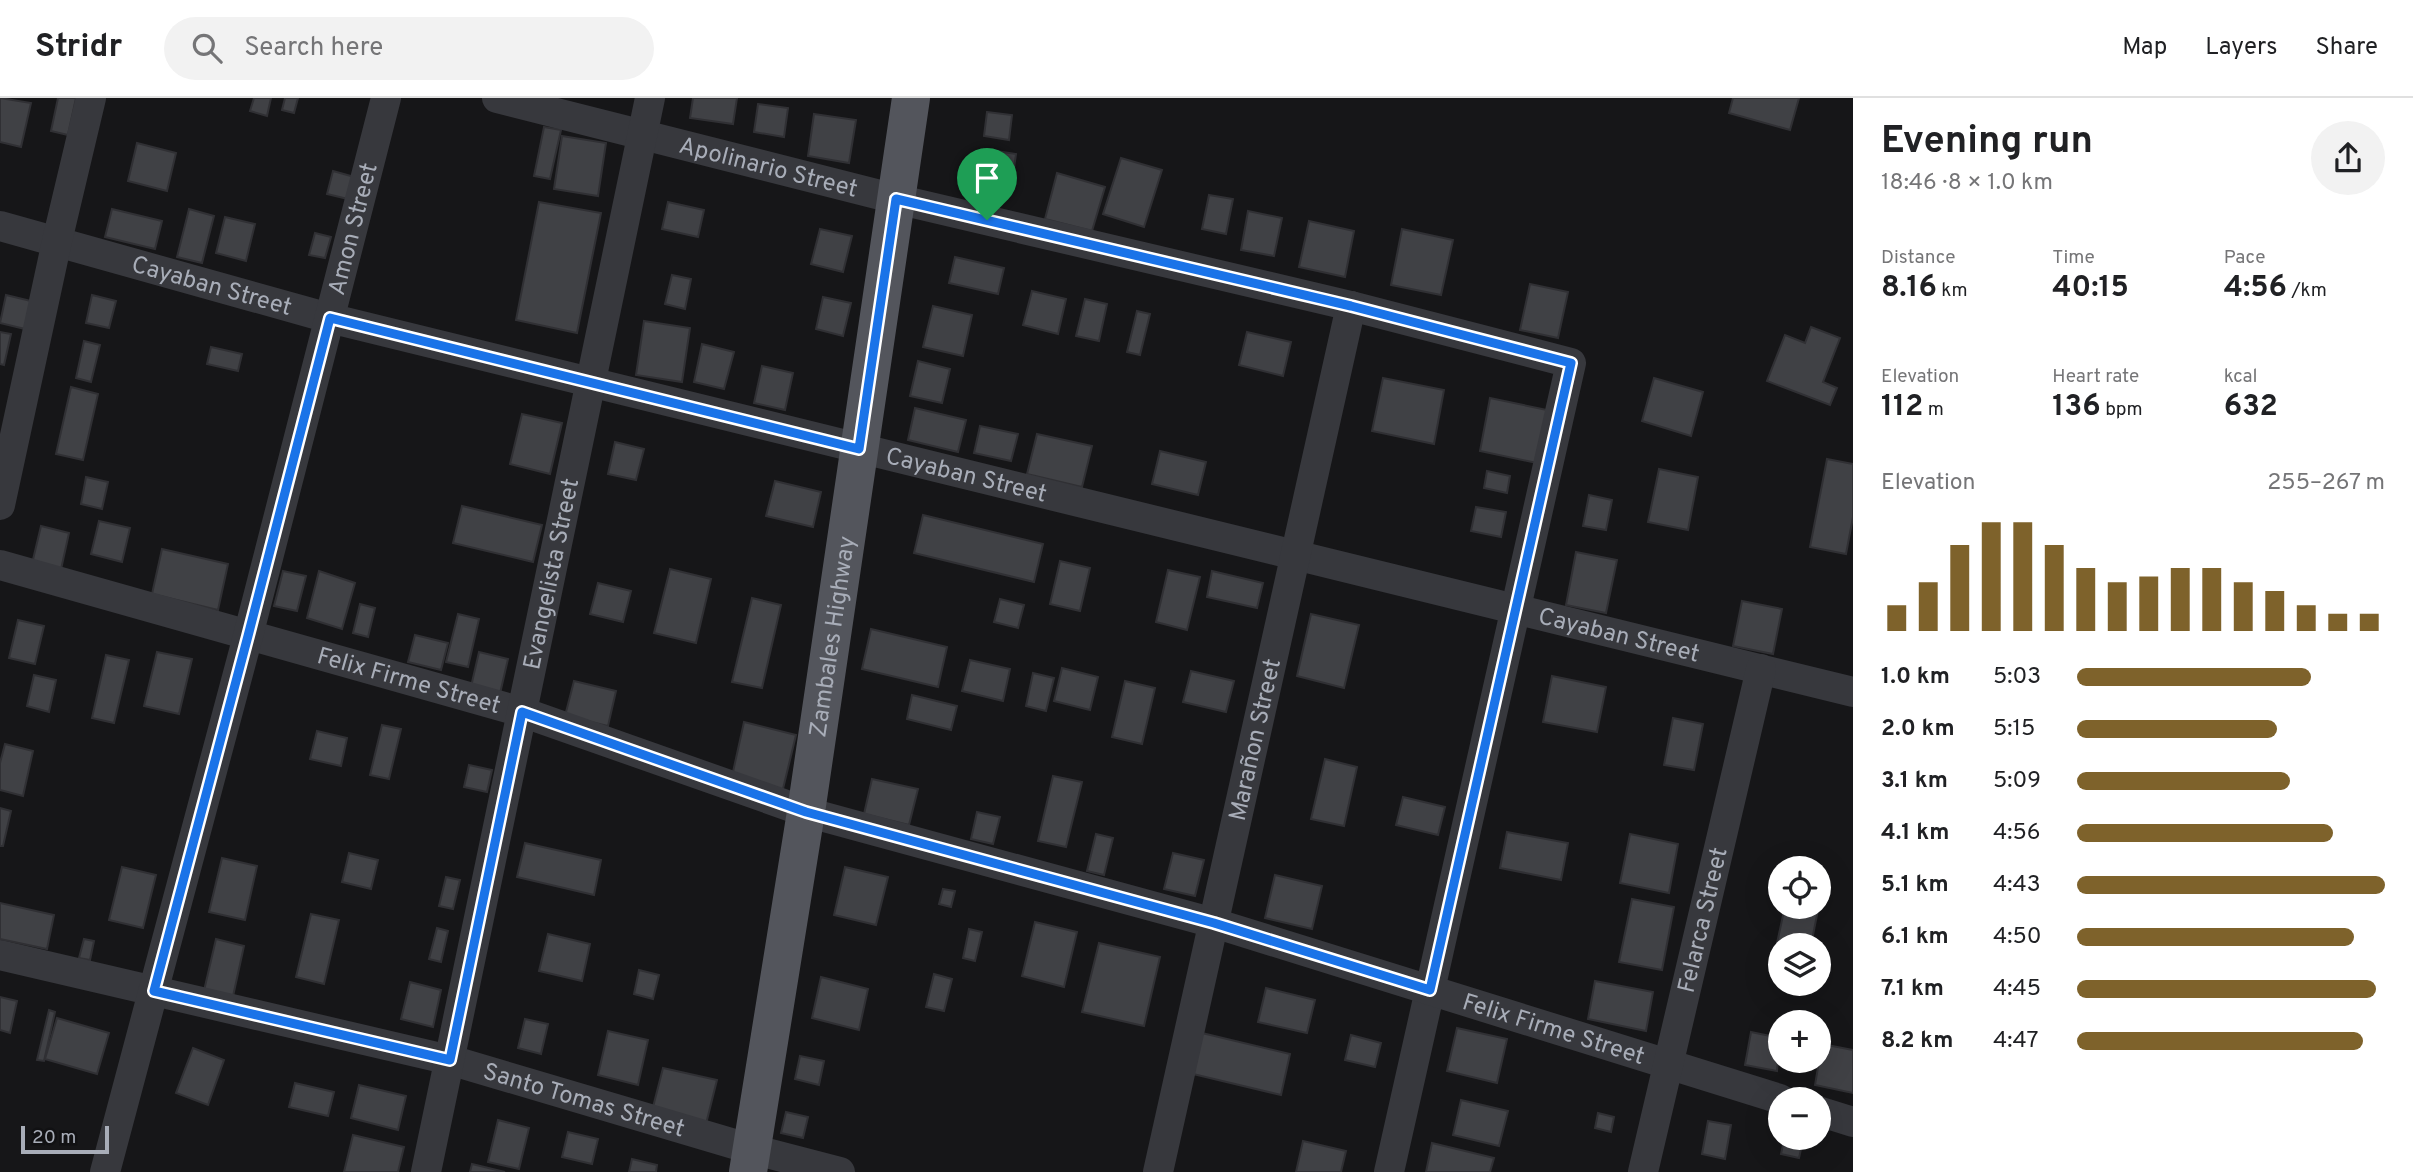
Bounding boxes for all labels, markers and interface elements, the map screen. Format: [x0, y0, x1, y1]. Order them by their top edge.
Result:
search box [164, 17, 654, 80]
text: Stridr [35, 27, 122, 69]
icon: search [188, 29, 226, 67]
text: Search here [244, 32, 383, 65]
text: Map [2122, 33, 2167, 63]
text: Layers [2205, 33, 2277, 63]
text: Share [2315, 33, 2378, 63]
text: Evening run [1881, 118, 2093, 167]
button: share [2311, 121, 2385, 195]
street label: Apolinario Street [675, 132, 860, 206]
pin [957, 148, 1017, 220]
icon: arrive [968, 159, 1006, 197]
street label: Amon Street [323, 160, 386, 299]
text: 18:46 · 8 × 1.0 km [1881, 169, 2053, 198]
text: Distance [1881, 246, 1956, 270]
text: Time [2052, 246, 2095, 270]
text: Pace [2224, 246, 2265, 270]
street label: Cayaban Street [128, 251, 295, 324]
text: 8.16 [1881, 270, 1937, 307]
text: 40:15 [2052, 270, 2129, 307]
text: 4:56 [2224, 270, 2287, 307]
text: km [1937, 279, 1968, 303]
text: /km [2287, 279, 2327, 303]
text: Elevation [1881, 365, 1959, 389]
text: Heart rate [2052, 365, 2139, 389]
text: kcal [2224, 365, 2257, 389]
text: 112 [1881, 389, 1923, 426]
text: 136 [2052, 389, 2101, 426]
text: 632 [2224, 389, 2278, 426]
text: m [1923, 398, 1944, 422]
text: bpm [2101, 398, 2143, 422]
street label: Cayaban Street [882, 442, 1050, 511]
text: Elevation [1881, 469, 1976, 498]
text: 255–267 m [2267, 469, 2385, 498]
street label: Evangelista Street [518, 476, 587, 673]
street label: Zambales Highway [804, 534, 863, 740]
street label: Cayaban Street [1535, 602, 1702, 671]
street label: Felix Firme Street [313, 642, 504, 722]
street label: Marañon Street [1224, 656, 1289, 824]
text: 1.0 km [1881, 663, 1950, 692]
text: 5:03 [1993, 663, 2041, 692]
text: 2.0 km [1881, 715, 1955, 744]
text: 5:15 [1993, 715, 2035, 744]
text: 3.1 km [1881, 767, 1948, 796]
text: 5:09 [1993, 767, 2041, 796]
text: 4.1 km [1881, 819, 1949, 848]
text: 4:56 [1993, 819, 2040, 848]
street label: Felarca Street [1673, 845, 1736, 996]
map controls [1768, 856, 1831, 1150]
button: locate [1768, 856, 1831, 919]
text: 5.1 km [1881, 871, 1949, 900]
text: 4:43 [1993, 871, 2041, 900]
text: 6.1 km [1881, 923, 1949, 952]
text: 4:50 [1993, 923, 2041, 952]
button: layers [1768, 933, 1831, 996]
text: 7.1 km [1881, 975, 1944, 1004]
text: 4:45 [1993, 975, 2041, 1004]
street label: Felix Firme Street [1458, 988, 1648, 1073]
button: + [1768, 1010, 1831, 1073]
text: 8.2 km [1881, 1027, 1953, 1056]
text: 4:47 [1993, 1027, 2039, 1056]
street label: Santo Tomas Street [479, 1058, 688, 1146]
button: − [1768, 1087, 1831, 1150]
scale bar [21, 1123, 108, 1155]
text: 20 m [32, 1126, 76, 1150]

